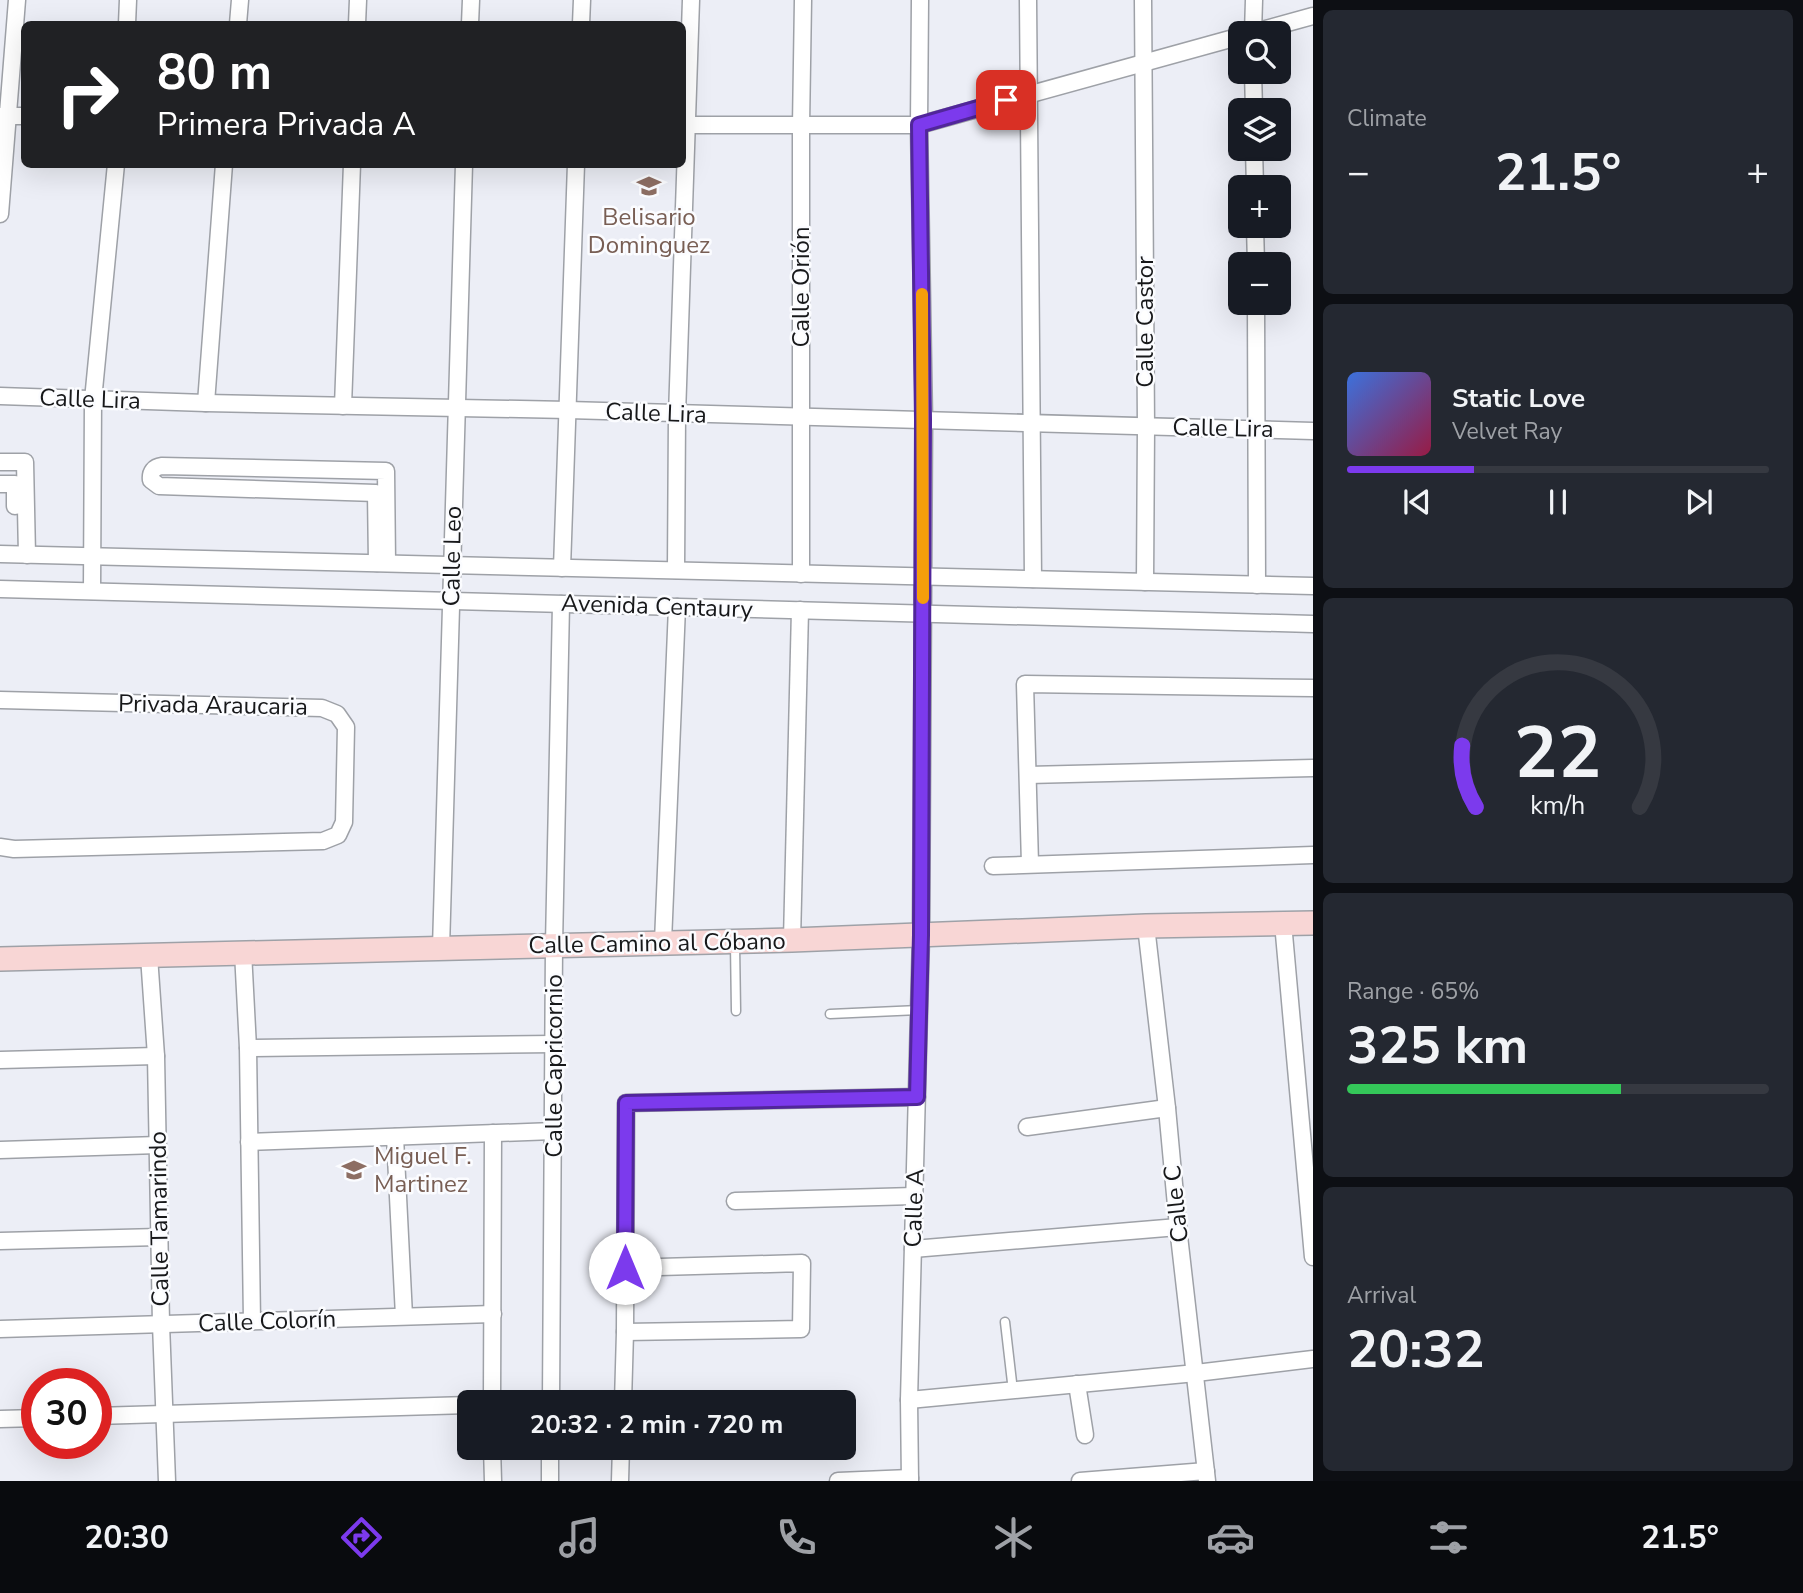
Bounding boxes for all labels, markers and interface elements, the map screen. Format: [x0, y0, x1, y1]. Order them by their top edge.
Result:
map controls [1228, 21, 1291, 315]
button: search [1228, 21, 1291, 84]
text: 80 m [157, 39, 272, 106]
icon: right [42, 49, 133, 140]
pin [976, 70, 1036, 130]
icon: arrive [987, 81, 1025, 119]
button: layers [1228, 98, 1291, 161]
text: Primera Privada A [157, 103, 416, 146]
text: Climate [1347, 103, 1427, 134]
text: 21.5° [1495, 137, 1621, 208]
text: − [1347, 147, 1370, 198]
text: + [1746, 147, 1769, 198]
school or university icon: Belisario Dominguez [635, 172, 663, 200]
button: + [1228, 175, 1291, 238]
place label: Belisario Dominguez [588, 201, 710, 261]
street label: Calle Orión [785, 226, 817, 348]
button: − [1228, 252, 1291, 315]
street label: Calle Castor [1129, 256, 1161, 388]
street label: Calle Lira [39, 381, 141, 417]
text: Static Love [1452, 381, 1585, 416]
street label: Calle Lira [605, 395, 707, 431]
street label: Calle Lira [1172, 411, 1274, 445]
text: Velvet Ray [1452, 416, 1562, 447]
icon: previous [1398, 483, 1436, 521]
icon: pause [1539, 483, 1577, 521]
icon: next [1680, 483, 1718, 521]
street label: Calle Leo [435, 505, 469, 607]
street label: Avenida Centaury [561, 587, 754, 625]
street label: Privada Araucaria [118, 687, 308, 723]
text: 22 [1514, 703, 1602, 803]
text: km/h [1530, 788, 1586, 822]
street label: Calle Camino al Cóbano [528, 925, 786, 961]
street label: Calle Capricornio [538, 974, 570, 1158]
text: Range · 65% [1347, 976, 1479, 1007]
text: 325 km [1347, 1010, 1528, 1081]
street label: Calle Tamarindo [141, 1131, 177, 1307]
place label: Miguel F. Martinez [374, 1140, 472, 1200]
school or university icon: Miguel F. Martinez [340, 1156, 368, 1184]
street label: Calle C [1156, 1164, 1196, 1244]
street label: Calle A [897, 1167, 931, 1248]
position arrow [588, 1231, 662, 1305]
text: Arrival [1347, 1280, 1416, 1311]
street label: Calle Colorín [197, 1303, 337, 1339]
text: 20:32 [1347, 1314, 1485, 1385]
speed limit sign: 30 [21, 1368, 112, 1459]
text: 20:32 · 2 min · 720 m [530, 1407, 783, 1442]
icon: directions [337, 1513, 386, 1562]
icon: music [555, 1513, 604, 1562]
icon: phone [772, 1513, 821, 1562]
icon: climate [989, 1513, 1038, 1562]
icon: car [1206, 1513, 1255, 1562]
icon: filters [1424, 1513, 1473, 1562]
text: 20:30 [84, 1516, 169, 1559]
text: 21.5° [1641, 1516, 1719, 1559]

